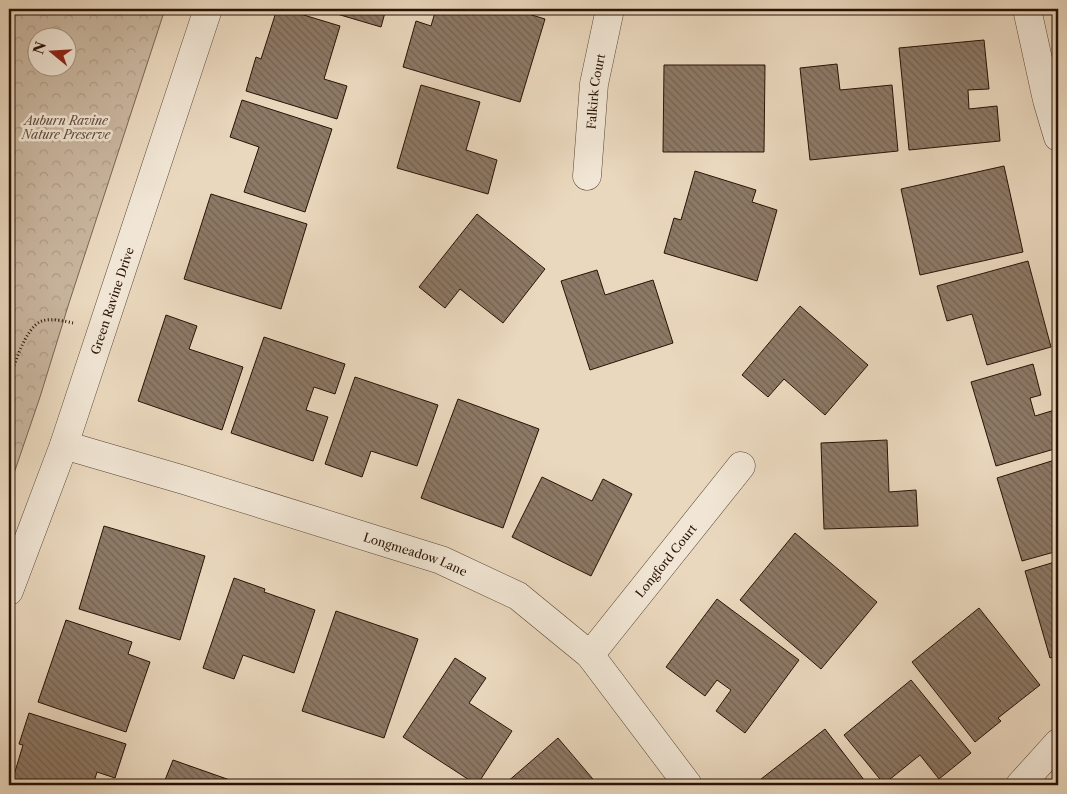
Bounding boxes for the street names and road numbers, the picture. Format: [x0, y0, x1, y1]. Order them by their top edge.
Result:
street label: Falkirk Court [583, 52, 608, 130]
street label: Green Ravine Drive [87, 245, 136, 356]
street label: Longford Court [632, 520, 700, 600]
street label: Longmeadow Lane [362, 529, 470, 579]

